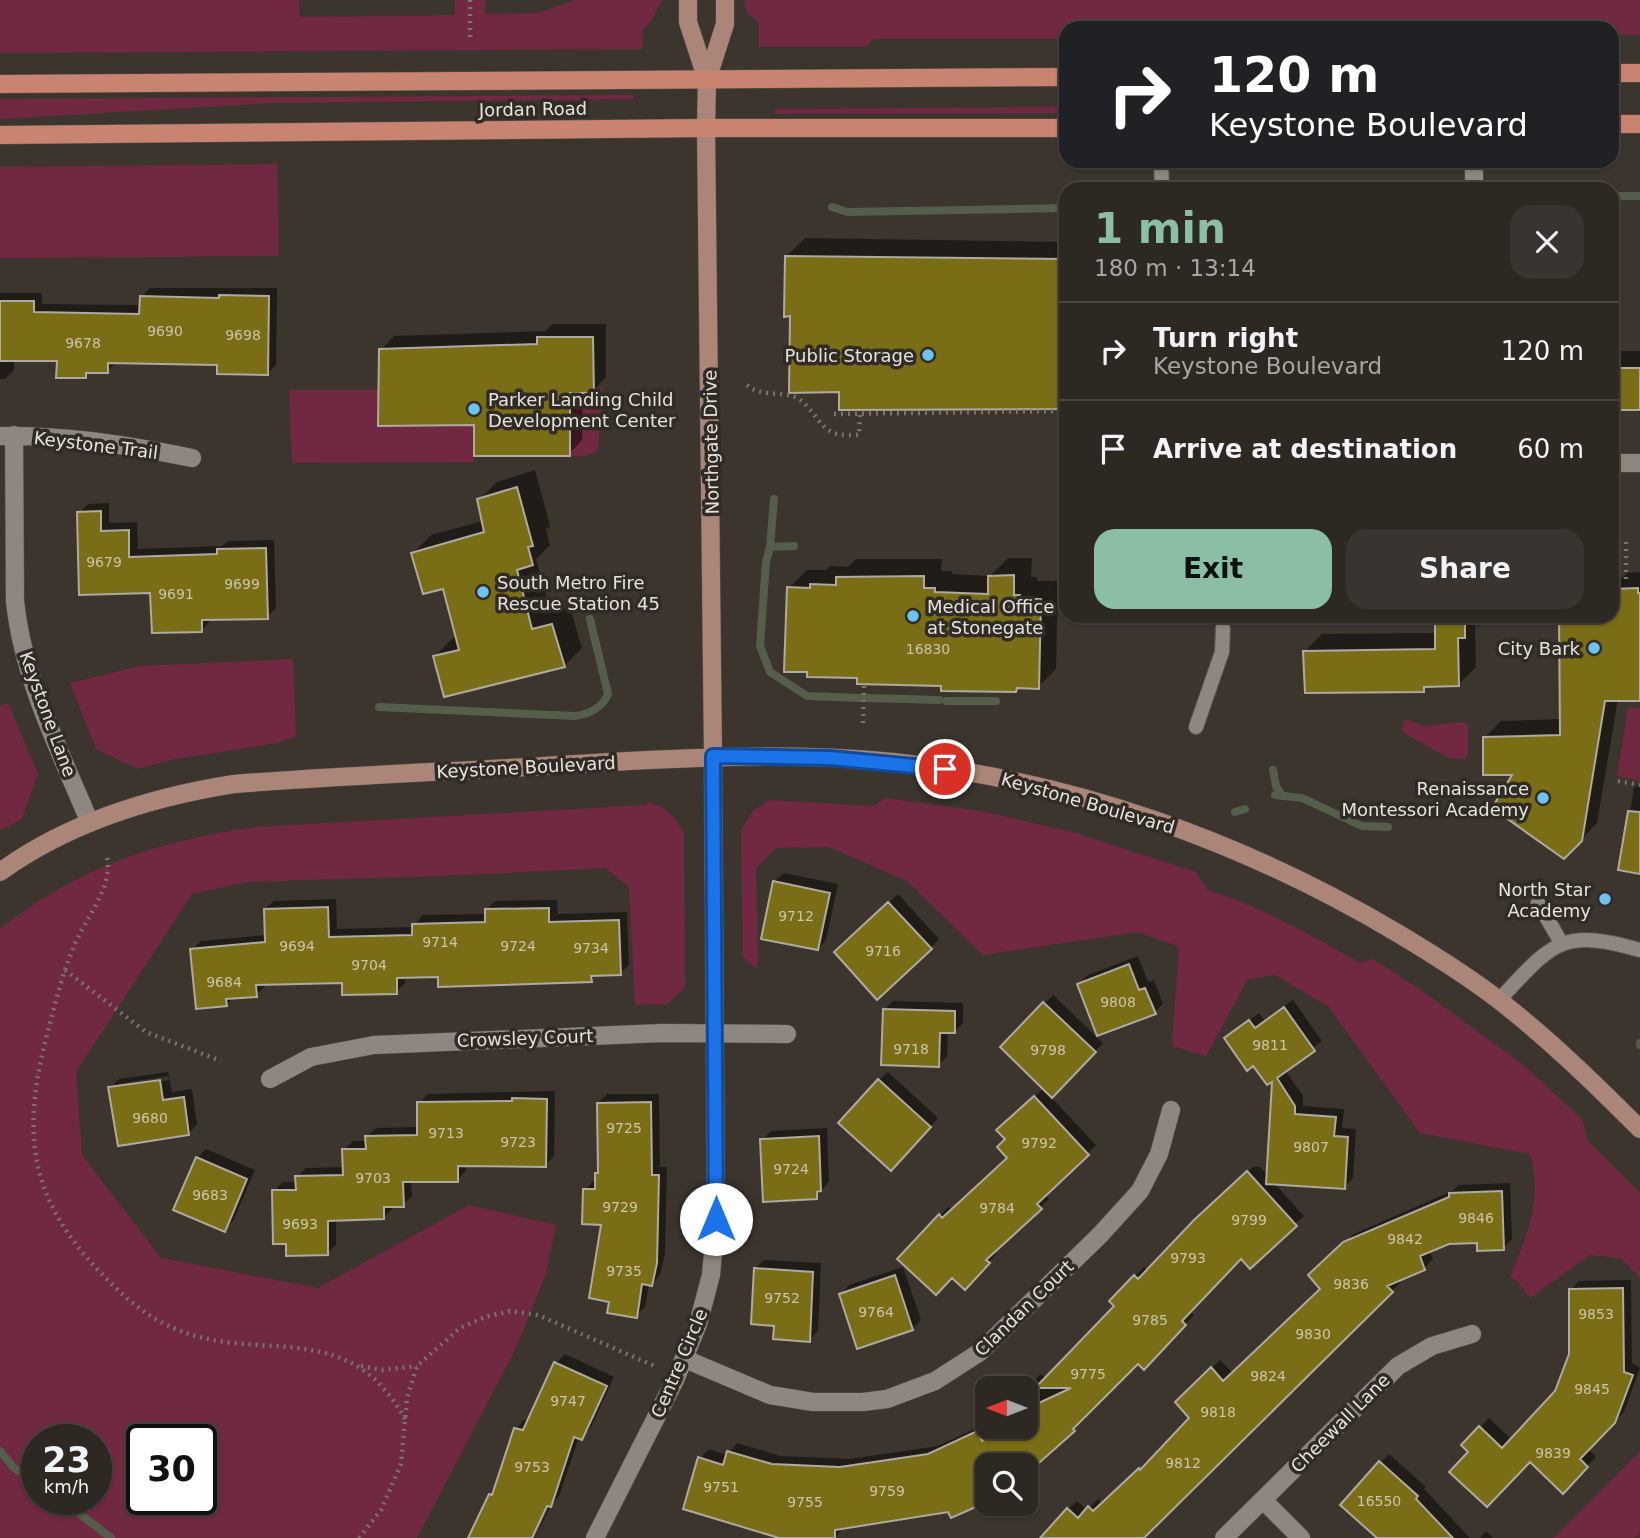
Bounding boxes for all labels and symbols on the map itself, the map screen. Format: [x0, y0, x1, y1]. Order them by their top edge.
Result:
street label: Jordan Road [478, 98, 587, 120]
house number: 9690 [147, 323, 183, 339]
house number: 9698 [225, 327, 261, 343]
house number: 9678 [65, 335, 101, 351]
place label: Public Storage [785, 345, 914, 366]
marker: Public Storage [920, 347, 936, 363]
street label: Northgate Drive [699, 369, 723, 515]
place label: Parker Landing Child Development Center [488, 389, 676, 431]
marker: Parker Landing Child Development Center [466, 401, 482, 417]
street label: Keystone Trail [33, 427, 159, 463]
house number: 9679 [86, 554, 122, 570]
place label: South Metro Fire Rescue Station 45 [497, 572, 660, 614]
house number: 9699 [224, 576, 260, 592]
marker: South Metro Fire Rescue Station 45 [475, 584, 491, 600]
house number: 9691 [158, 586, 194, 602]
place label: Medical Office at Stonegate [927, 596, 1054, 638]
marker: Medical Office at Stonegate [905, 608, 921, 624]
place label: City Bark [1498, 638, 1581, 659]
marker: City Bark [1586, 640, 1602, 656]
house number: 16830 [906, 641, 950, 657]
street label: Keystone Lane [16, 648, 80, 780]
pin [915, 739, 975, 799]
street label: Keystone Boulevard [436, 752, 616, 782]
street label: Keystone Boulevard [999, 768, 1177, 838]
place label: Renaissance Montessori Academy [1341, 778, 1529, 820]
marker: Renaissance Montessori Academy [1535, 790, 1551, 806]
place label: North Star Academy [1498, 879, 1592, 921]
marker: North Star Academy [1597, 891, 1613, 907]
house number: 9712 [778, 908, 814, 924]
house number: 9714 [422, 934, 458, 950]
house number: 9694 [279, 938, 315, 954]
house number: 9724 [500, 938, 536, 954]
house number: 9734 [573, 940, 609, 956]
house number: 9716 [865, 943, 901, 959]
house number: 9704 [351, 957, 387, 973]
house number: 9684 [206, 974, 242, 990]
house number: 9808 [1100, 994, 1136, 1010]
street label: Crowsley Court [456, 1025, 594, 1051]
house number: 9811 [1252, 1037, 1288, 1053]
house number: 9718 [893, 1041, 929, 1057]
house number: 9798 [1030, 1042, 1066, 1058]
house number: 9680 [132, 1110, 168, 1126]
house number: 9725 [606, 1120, 642, 1136]
house number: 9713 [428, 1125, 464, 1141]
house number: 9723 [500, 1134, 536, 1150]
house number: 9792 [1021, 1135, 1057, 1151]
house number: 9807 [1293, 1139, 1329, 1155]
house number: 9724 [773, 1161, 809, 1177]
house number: 9703 [355, 1170, 391, 1186]
position arrow [679, 1182, 753, 1256]
house number: 9683 [192, 1187, 228, 1203]
house number: 9729 [602, 1199, 638, 1215]
house number: 9784 [979, 1200, 1015, 1216]
house number: 9846 [1458, 1210, 1494, 1226]
house number: 9799 [1231, 1212, 1267, 1228]
house number: 9693 [282, 1216, 318, 1232]
house number: 9842 [1387, 1231, 1423, 1247]
house number: 9793 [1170, 1250, 1206, 1266]
street label: Clandan Court [970, 1256, 1078, 1360]
house number: 9735 [606, 1263, 642, 1279]
house number: 9836 [1333, 1276, 1369, 1292]
house number: 9752 [764, 1290, 800, 1306]
house number: 9764 [858, 1304, 894, 1320]
street label: Centre Circle [647, 1305, 711, 1421]
house number: 9853 [1578, 1306, 1614, 1322]
house number: 9785 [1132, 1312, 1168, 1328]
house number: 9830 [1295, 1326, 1331, 1342]
house number: 9775 [1070, 1366, 1106, 1382]
house number: 9824 [1250, 1368, 1286, 1384]
street label: Cheewall Lane [1286, 1369, 1394, 1477]
north arrow [975, 1376, 1038, 1438]
house number: 9845 [1574, 1381, 1610, 1397]
house number: 9747 [550, 1393, 586, 1409]
house number: 9818 [1200, 1404, 1236, 1420]
speed limit sign: 30 [126, 1424, 217, 1515]
house number: 9839 [1535, 1445, 1571, 1461]
house number: 9812 [1165, 1455, 1201, 1471]
house number: 9753 [514, 1459, 550, 1475]
house number: 9751 [703, 1479, 739, 1495]
house number: 9759 [869, 1483, 905, 1499]
house number: 16550 [1357, 1493, 1401, 1509]
house number: 9755 [787, 1494, 823, 1510]

